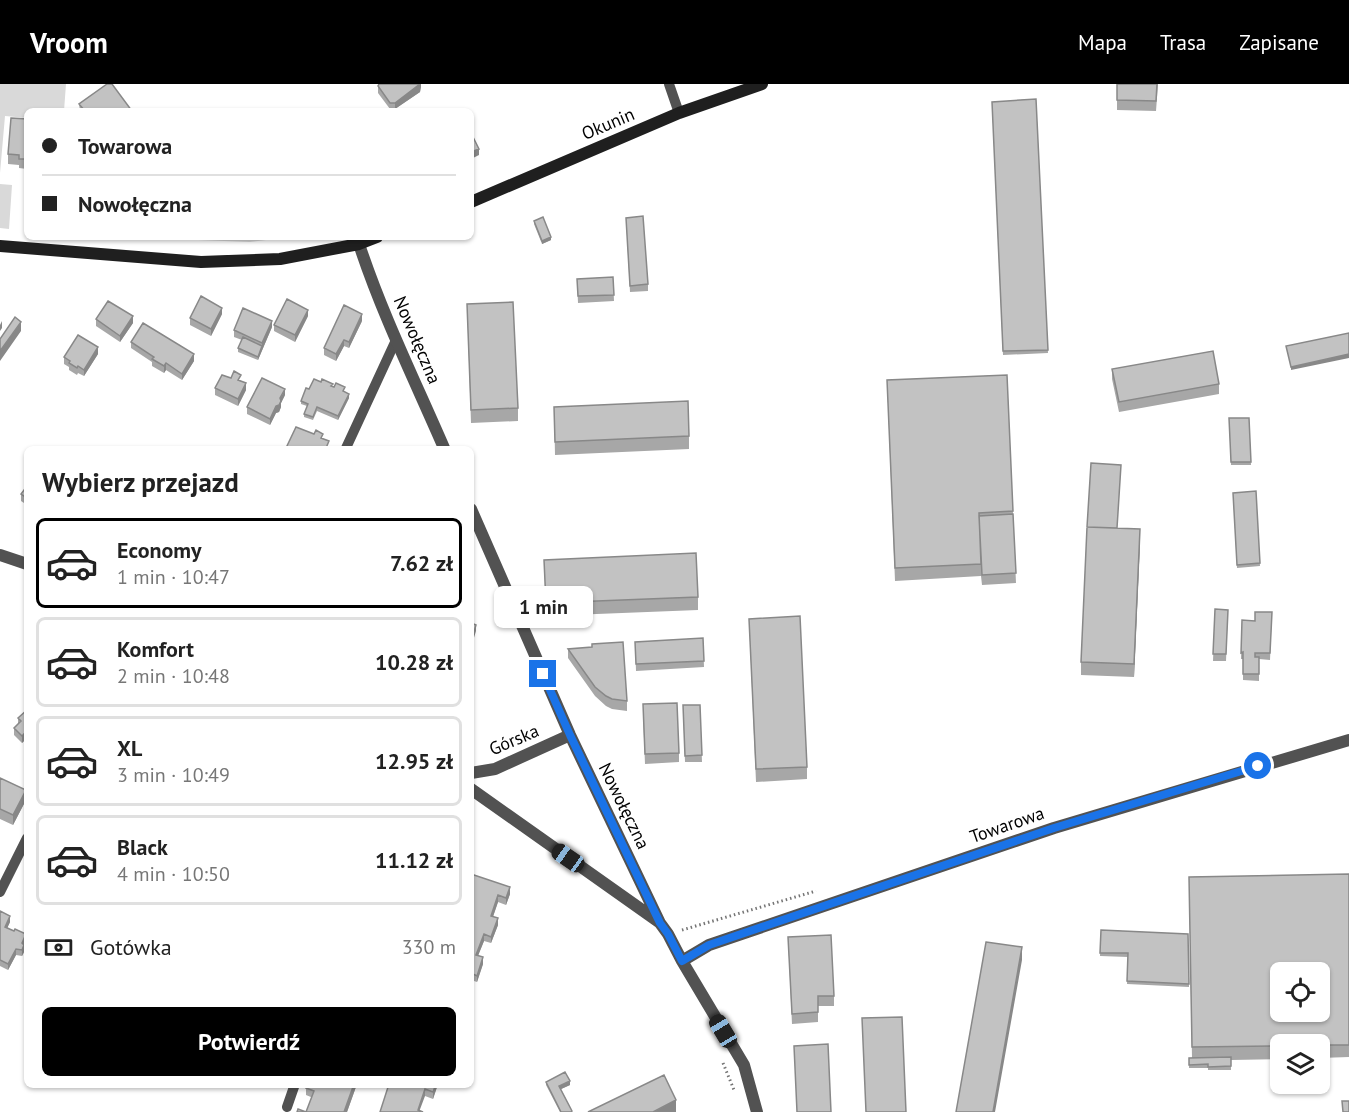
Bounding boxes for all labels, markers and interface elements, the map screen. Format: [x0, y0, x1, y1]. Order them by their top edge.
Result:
text: Vroom [30, 24, 108, 61]
text: Mapa [1078, 29, 1127, 56]
text: Trasa [1160, 29, 1206, 56]
text: Zapisane [1239, 29, 1319, 56]
street label: Okunin [578, 102, 638, 145]
text: Towarowa [78, 132, 172, 160]
text: Nowołęczna [78, 190, 192, 218]
street label: Nowołęczna [389, 292, 446, 387]
text: Wybierz przejazd [42, 465, 239, 499]
icon: car [45, 536, 99, 590]
text: Economy [117, 536, 201, 564]
text: 7.62 zł [390, 549, 453, 577]
text: 1 min · 10:47 [117, 564, 230, 590]
callout: 1 min [494, 587, 592, 629]
text: 1 min [519, 594, 568, 620]
icon: car [45, 635, 99, 689]
text: Komfort [117, 635, 194, 663]
text: 10.28 zł [375, 648, 453, 676]
route end [529, 660, 556, 687]
text: 2 min · 10:48 [117, 663, 230, 689]
street label: Górska [485, 719, 542, 760]
icon: car [45, 734, 99, 788]
text: XL [117, 734, 142, 762]
text: 12.95 zł [375, 747, 453, 775]
route start [1244, 752, 1271, 779]
street label: Nowołęczna [594, 759, 655, 853]
text: 3 min · 10:49 [117, 762, 230, 788]
street label: Towarowa [967, 801, 1047, 848]
icon: car [45, 833, 99, 887]
text: Black [117, 833, 168, 861]
car [548, 840, 588, 876]
text: 11.12 zł [375, 846, 453, 874]
text: 4 min · 10:50 [117, 861, 230, 887]
icon: cash [42, 931, 75, 964]
text: Gotówka [90, 933, 172, 961]
text: 330 m [402, 934, 456, 960]
map controls [1270, 962, 1330, 1094]
button: locate [1270, 962, 1330, 1022]
button: Potwierdź [42, 1007, 456, 1076]
car [706, 1011, 740, 1051]
button: layers [1270, 1034, 1330, 1094]

